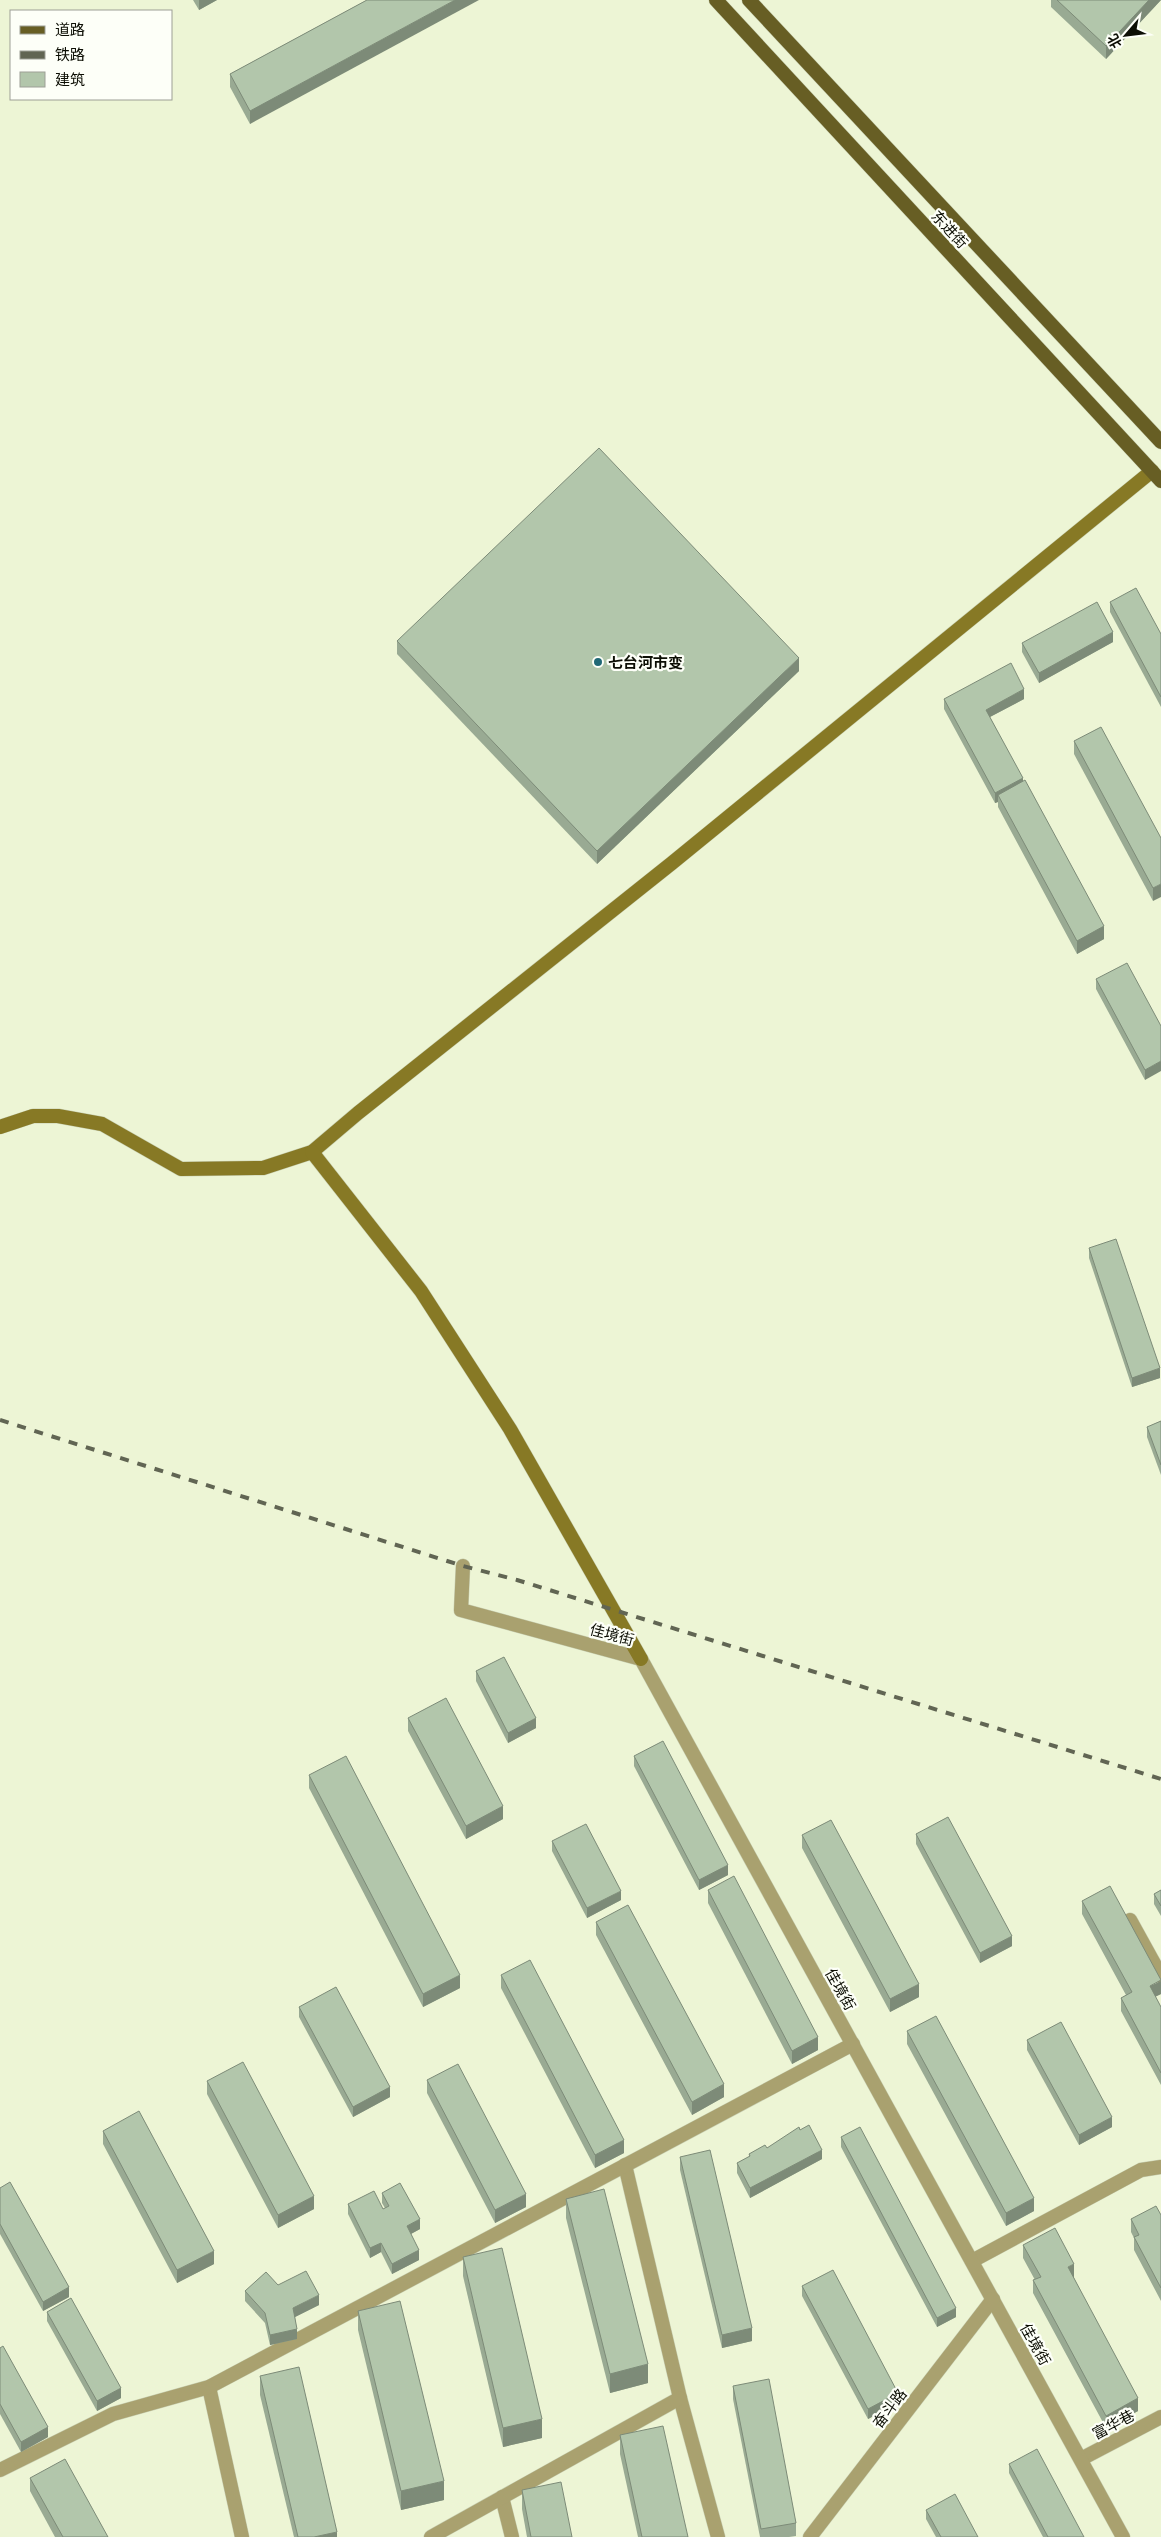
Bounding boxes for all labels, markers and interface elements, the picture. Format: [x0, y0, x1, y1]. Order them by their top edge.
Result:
legend [10, 10, 172, 100]
north arrow [1101, 10, 1151, 60]
text: 道路 [55, 20, 85, 38]
text: 北 [1103, 31, 1125, 52]
text: 铁路 [55, 45, 85, 63]
text: 建筑 [55, 70, 85, 88]
street label: 东进街 [928, 206, 972, 252]
place label: 七台河市变 [608, 653, 683, 671]
marker: 七台河市变 [592, 656, 604, 668]
street label: 佳境街 [588, 1619, 636, 1649]
street label: 佳境街 [822, 1965, 860, 2013]
street label: 佳境街 [1017, 2320, 1055, 2368]
street label: 奋斗路 [868, 2385, 910, 2431]
street label: 富华巷 [1089, 2405, 1137, 2443]

